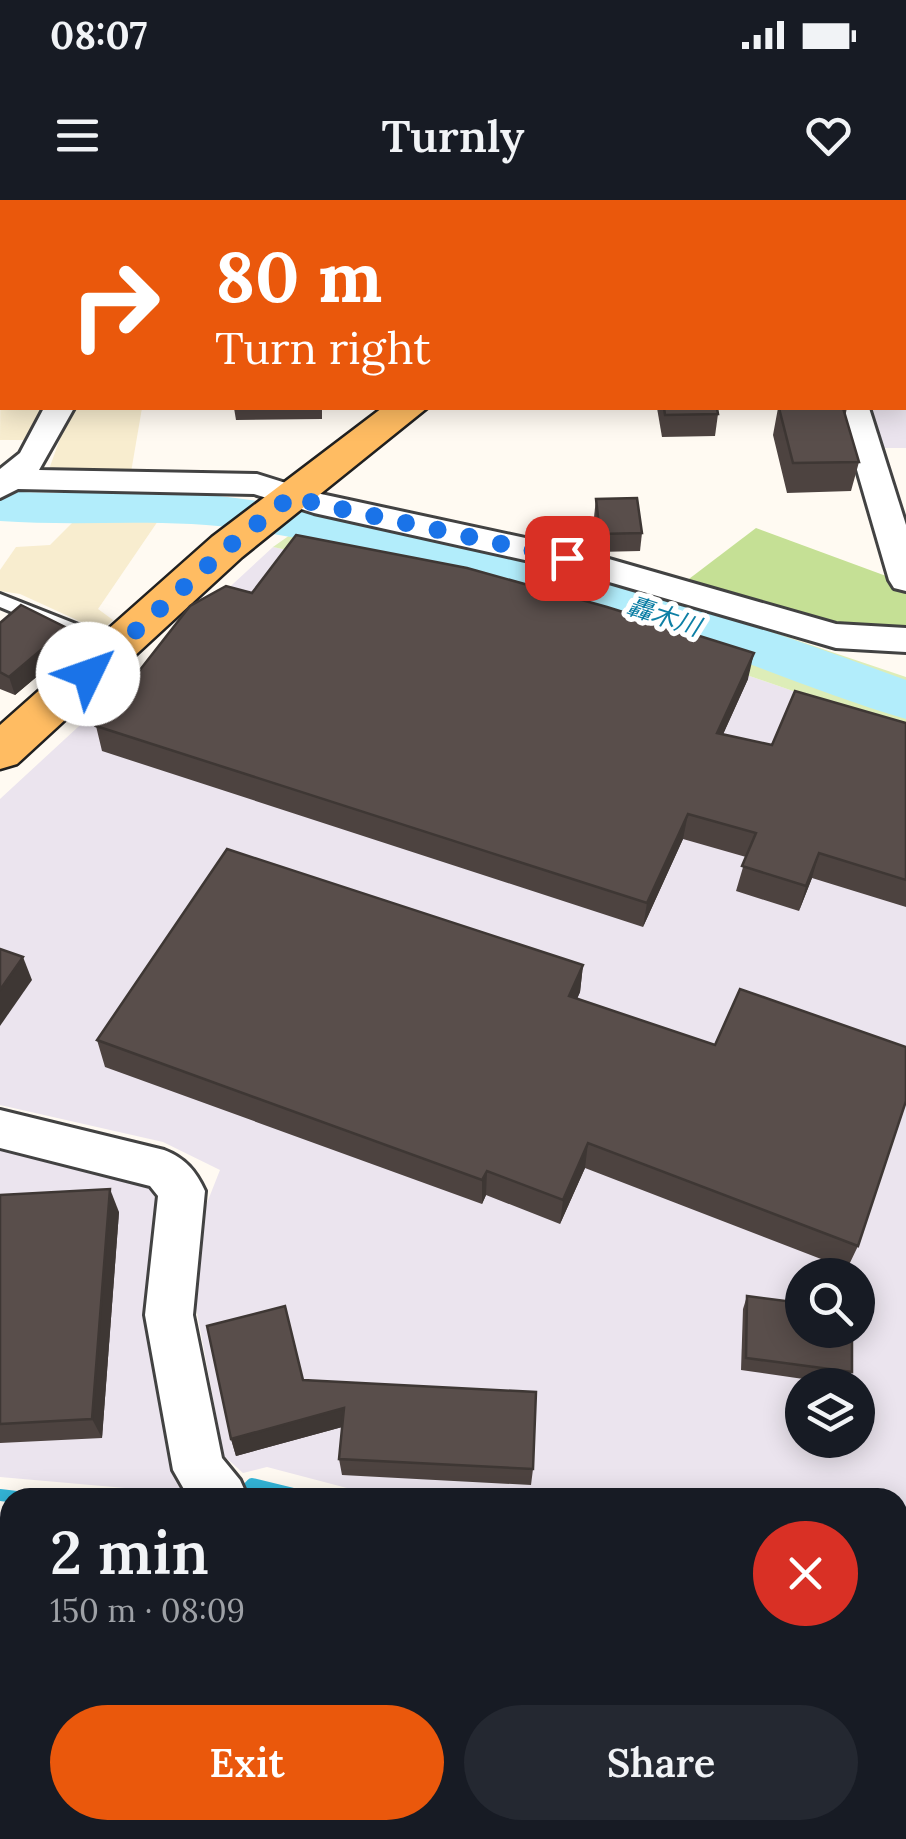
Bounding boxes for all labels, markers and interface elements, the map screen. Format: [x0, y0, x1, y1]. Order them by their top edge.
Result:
text: 08:07 [50, 11, 147, 59]
text: Turnly [381, 107, 525, 164]
icon: menu [50, 108, 105, 163]
icon: heart [801, 108, 856, 163]
text: 80 m [215, 232, 382, 321]
icon: right [50, 240, 180, 370]
text: Turn right [215, 319, 431, 376]
pin [525, 516, 610, 601]
icon: arrive [540, 531, 595, 586]
water label: 轟木川 [623, 589, 707, 644]
position arrow [36, 622, 140, 726]
map controls [785, 1258, 875, 1458]
button: search [785, 1258, 875, 1348]
button: layers [785, 1368, 875, 1458]
text: 2 min [50, 1514, 209, 1590]
button: close [753, 1521, 858, 1626]
text: 150 m · 08:09 [50, 1590, 245, 1631]
button: Exit [50, 1705, 444, 1820]
button: Share [464, 1705, 858, 1820]

